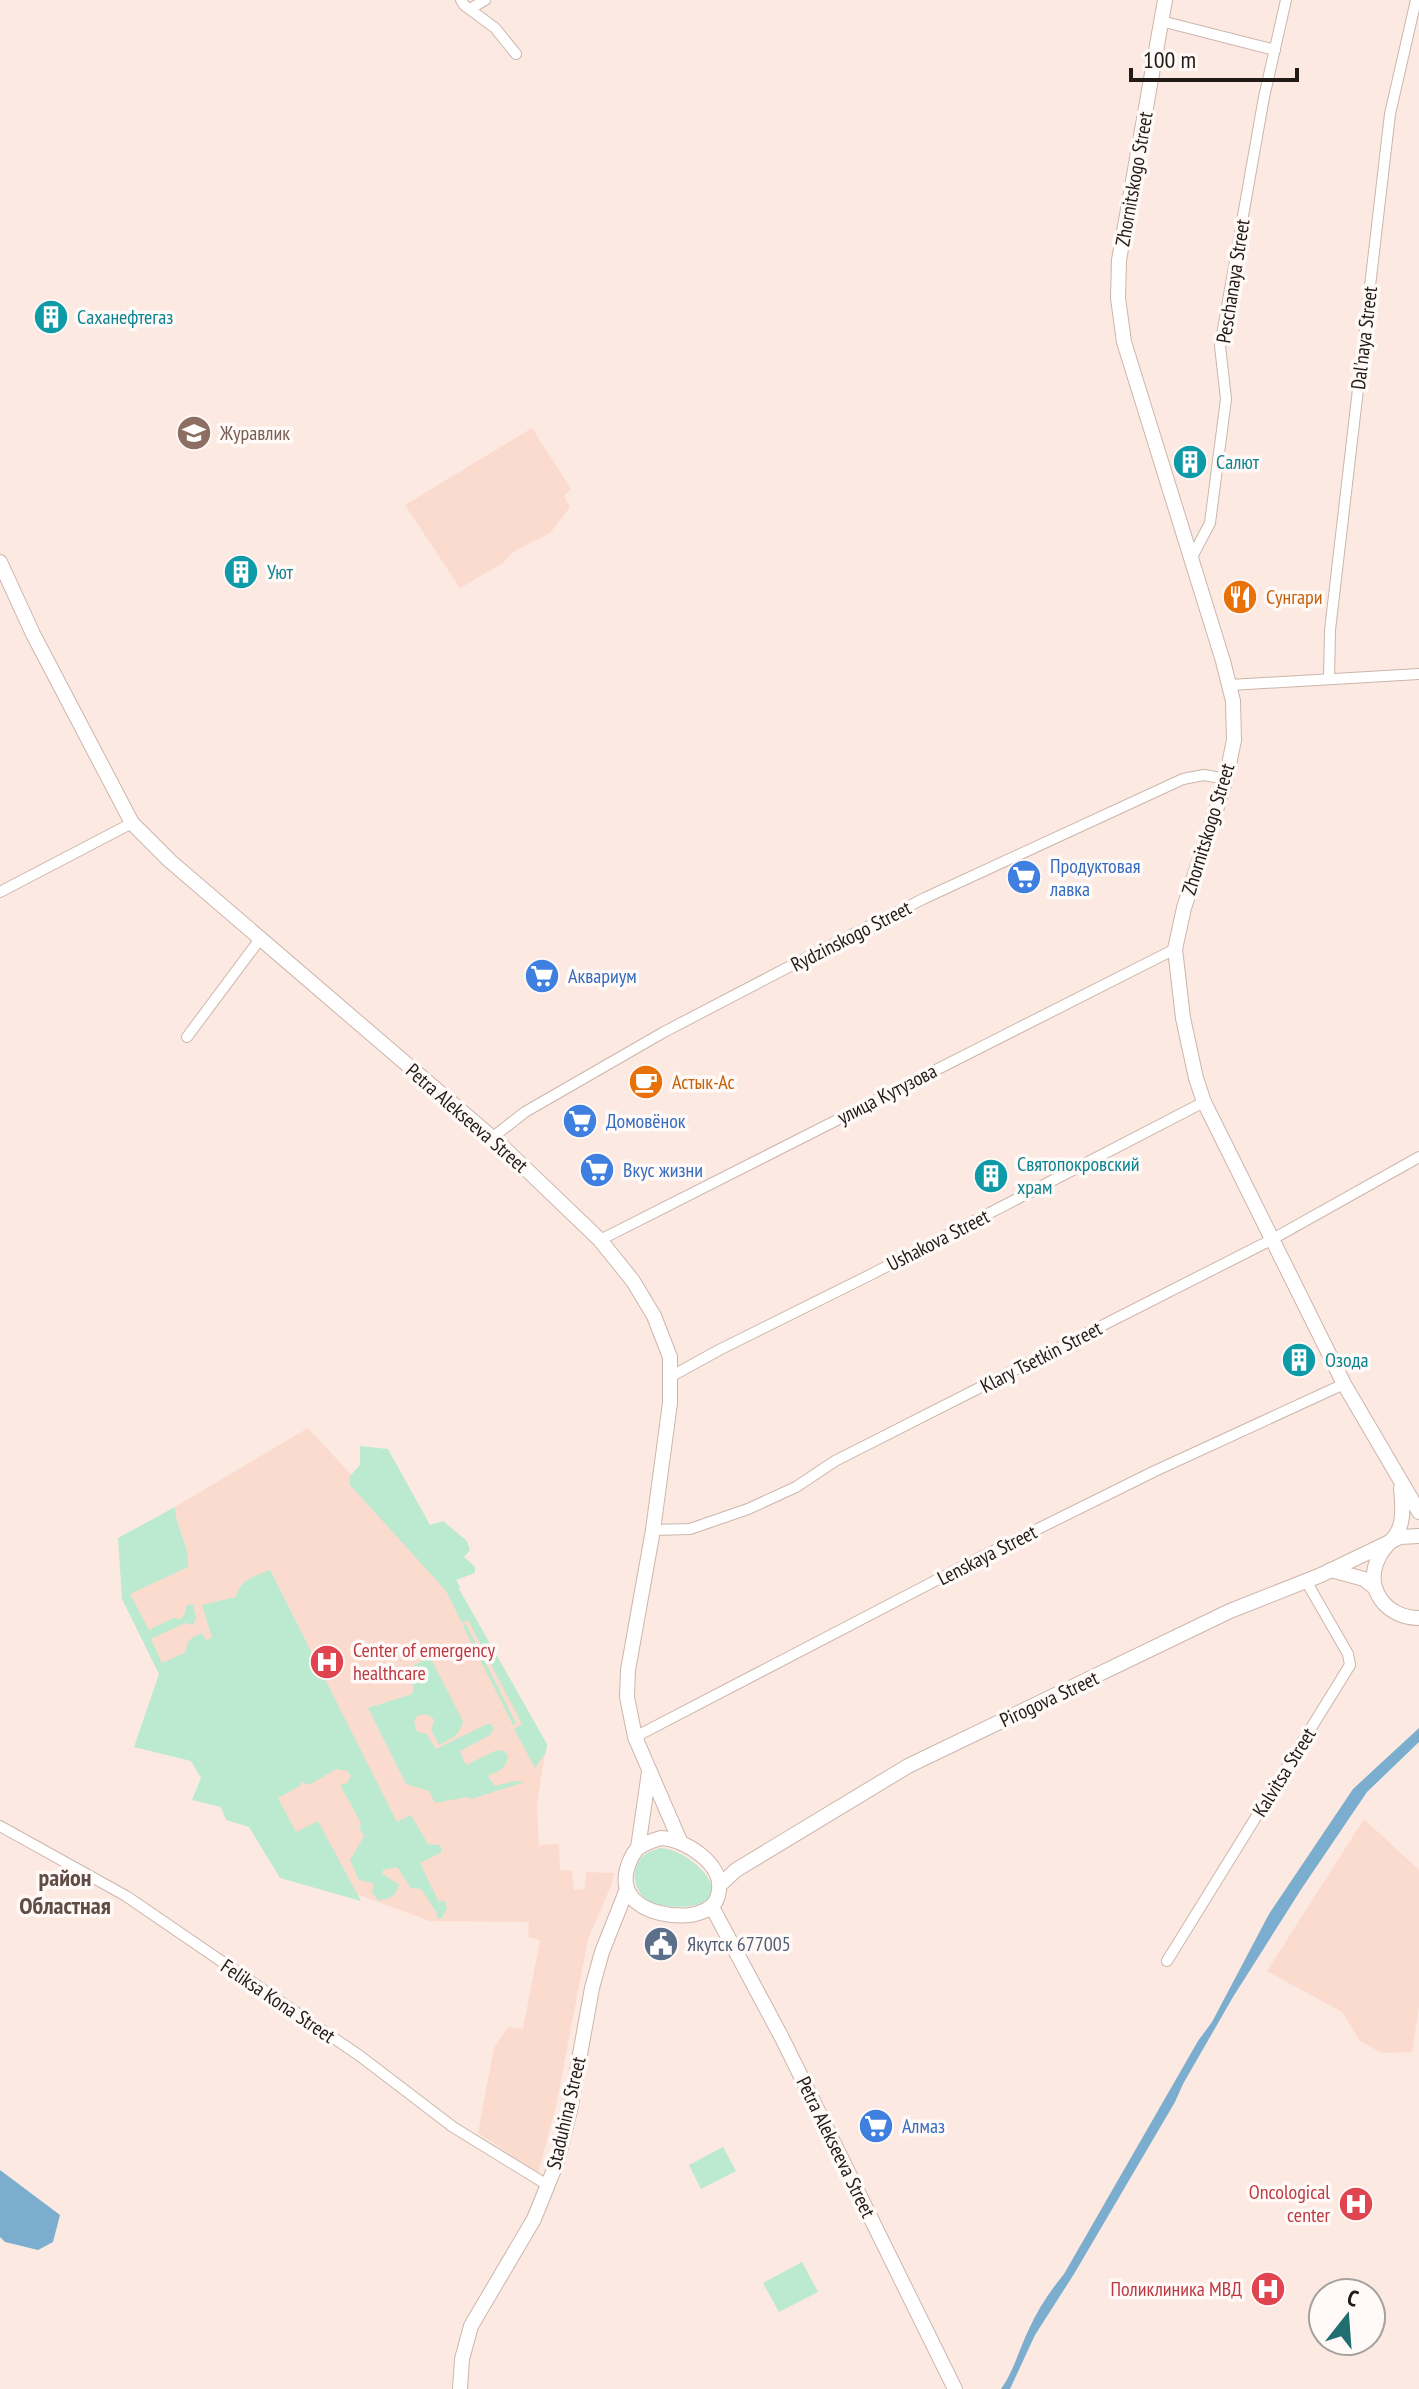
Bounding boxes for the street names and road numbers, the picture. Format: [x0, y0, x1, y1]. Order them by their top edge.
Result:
street label: Zhornitskogo Street [1109, 109, 1159, 248]
street label: Peschanaya Street [1210, 217, 1256, 345]
street label: Dal'naya Street [1345, 284, 1383, 391]
street label: Zhornitskogo Street [1176, 760, 1240, 898]
street label: Rydzinskogo Street [787, 894, 916, 977]
street label: Petra Alekseeva Street [400, 1058, 534, 1179]
street label: улица Кутузова [833, 1058, 941, 1130]
street label: Ushakova Street [882, 1203, 994, 1277]
street label: Klary Tsetkin Street [976, 1315, 1107, 1399]
street label: Lenskaya Street [933, 1519, 1042, 1591]
street label: Pirogova Street [995, 1665, 1103, 1733]
street label: Kalvitsa Street [1246, 1722, 1322, 1821]
street label: Feliksa Kona Street [216, 1953, 341, 2049]
street label: Staduhina Street [540, 2054, 592, 2172]
street label: Petra Alekseeva Street [791, 2072, 882, 2222]

